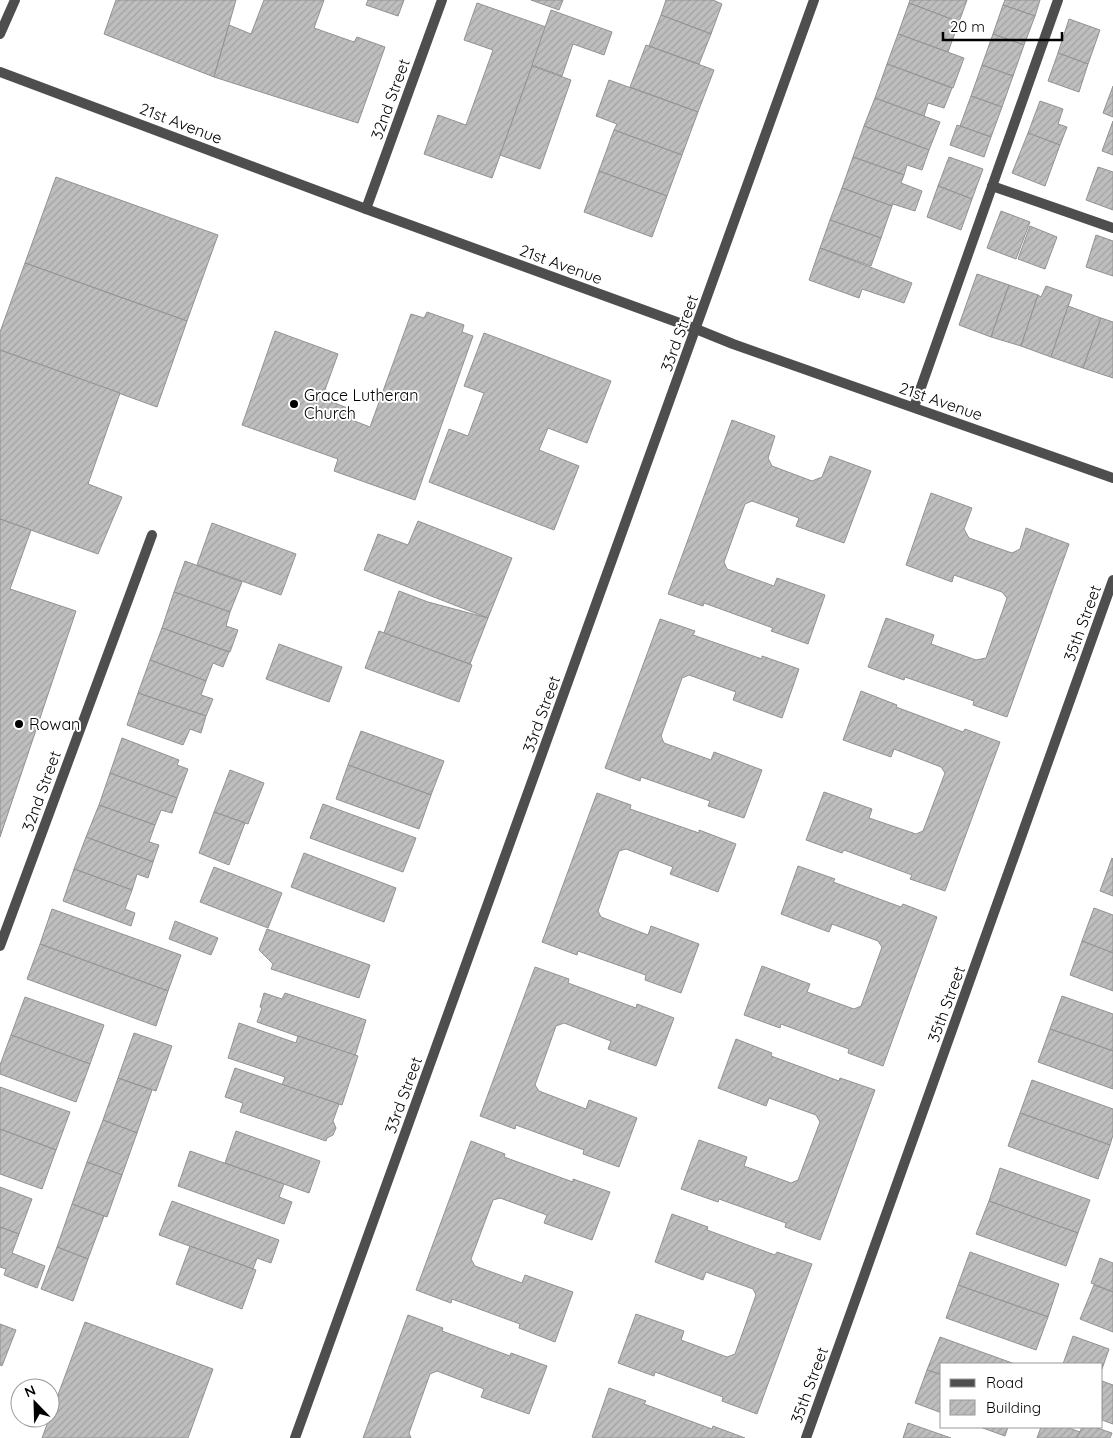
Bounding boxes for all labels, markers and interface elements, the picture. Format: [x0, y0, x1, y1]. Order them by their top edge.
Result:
scale bar [943, 10, 1062, 42]
text: 20 m [950, 17, 985, 36]
street label: 32nd Street [366, 56, 414, 142]
street label: 21st Avenue [137, 98, 225, 148]
street label: 21st Avenue [517, 240, 605, 288]
street label: 33rd Street [656, 292, 702, 374]
street label: 21st Avenue [897, 377, 985, 425]
place label: Grace Lutheran Church [304, 385, 419, 423]
marker: Grace Lutheran Church [288, 398, 300, 410]
street label: 35th Street [1059, 582, 1105, 664]
street label: 33rd Street [518, 673, 564, 755]
place label: Rowan [29, 714, 80, 734]
marker: Rowan [13, 718, 25, 730]
street label: 32nd Street [17, 748, 65, 834]
street label: 35th Street [923, 963, 969, 1045]
street label: 33rd Street [380, 1054, 426, 1136]
street label: 35th Street [786, 1344, 832, 1426]
legend [940, 1363, 1103, 1428]
text: Road [986, 1373, 1023, 1392]
north arrow [10, 1378, 60, 1428]
text: N [22, 1381, 38, 1401]
text: Building [986, 1398, 1041, 1417]

